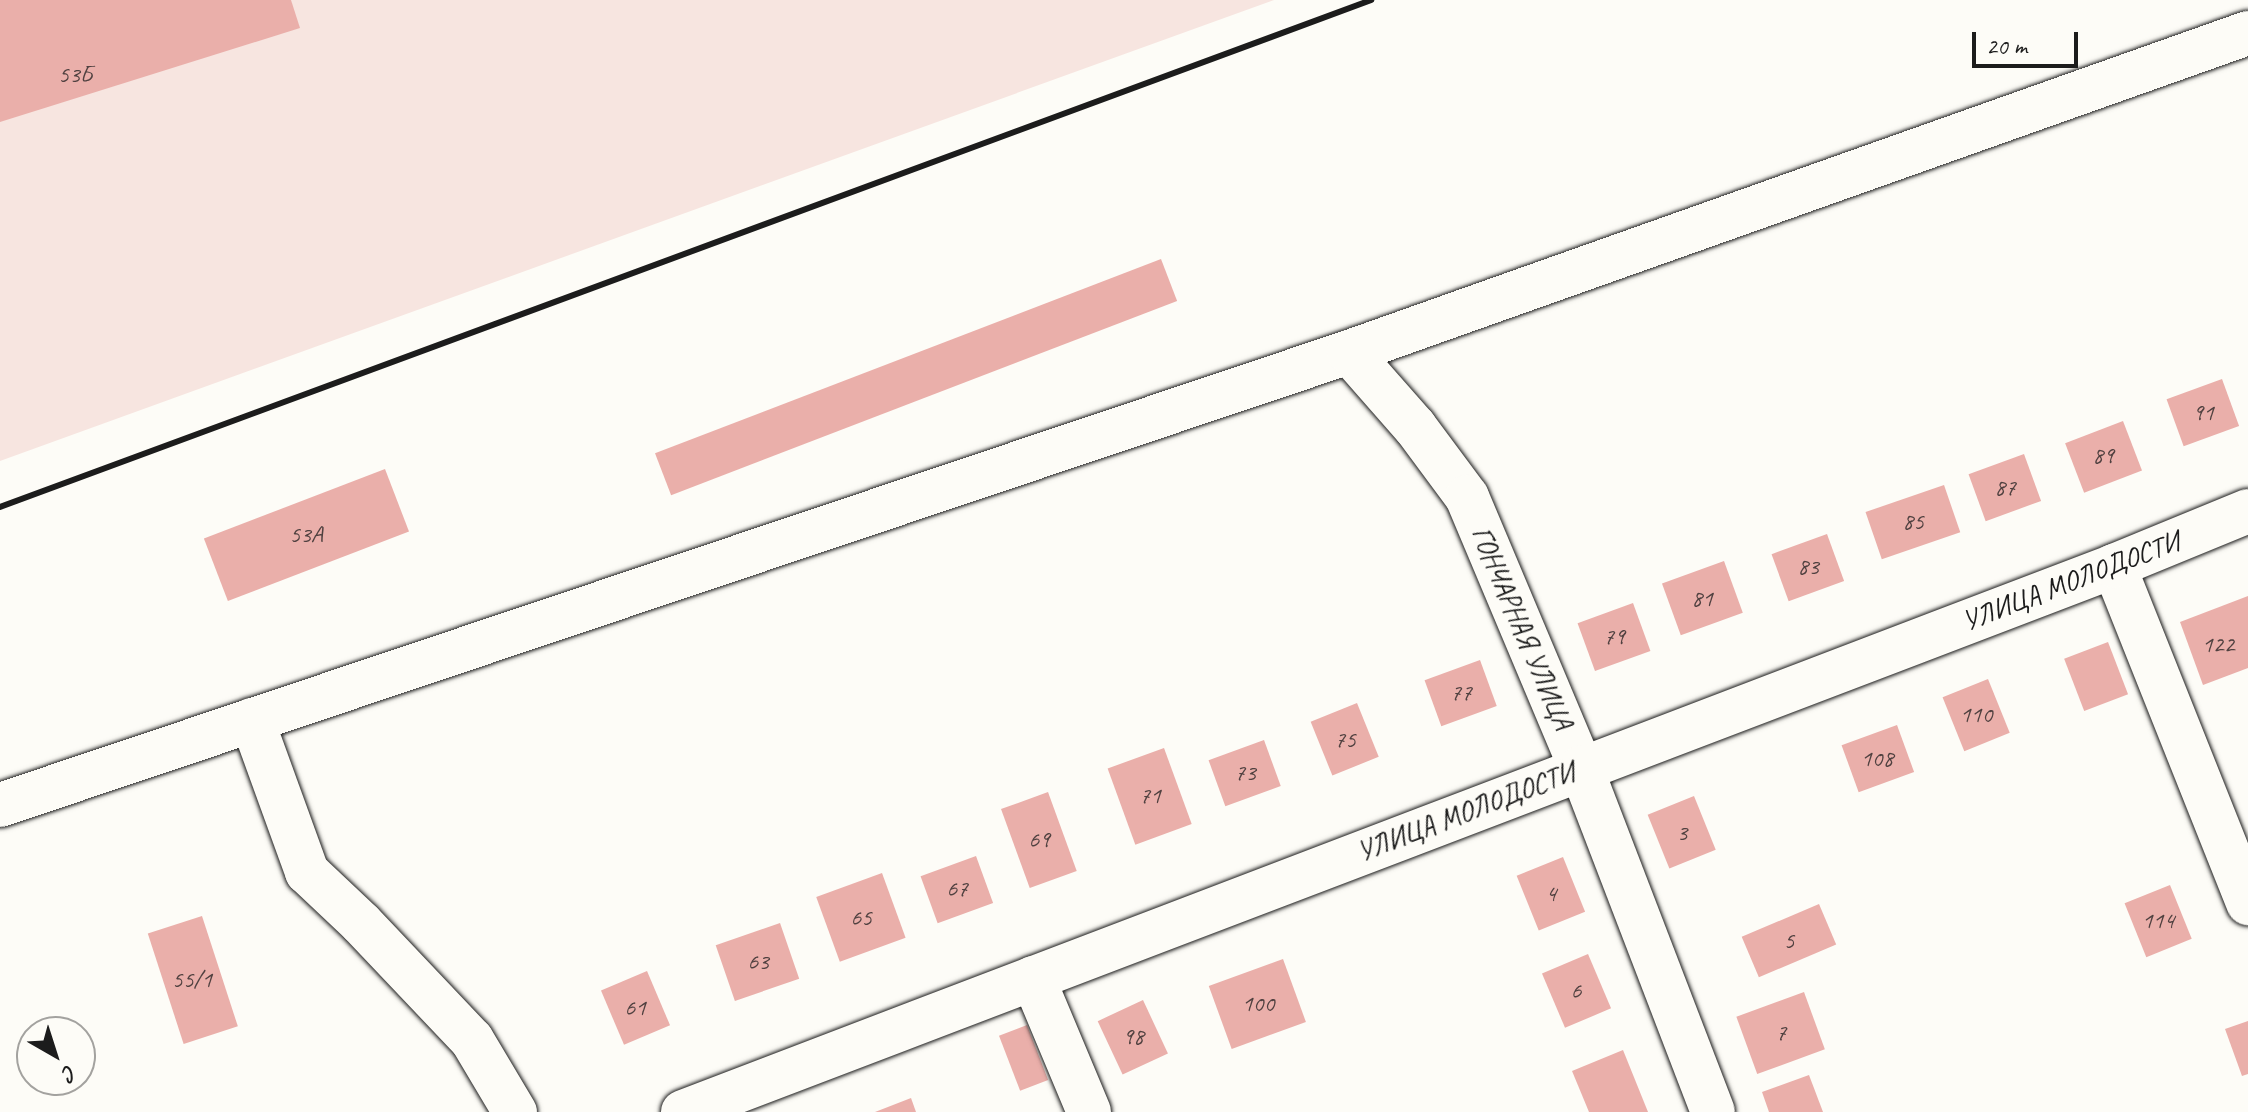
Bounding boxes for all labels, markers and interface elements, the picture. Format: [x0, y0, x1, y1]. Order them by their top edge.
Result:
scale bar [1976, 16, 2082, 66]
text: 20 m [1986, 31, 2027, 61]
house number: 53Б [58, 61, 92, 89]
house number: 91 [2192, 399, 2214, 427]
house number: 89 [2092, 442, 2114, 470]
house number: 87 [1994, 474, 2016, 502]
house number: 85 [1902, 508, 1924, 536]
house number: 53А [289, 521, 323, 549]
street label: ГОНЧАРНАЯ УЛИЦА [1464, 522, 1580, 734]
street label: УЛИЦА МОЛОДОСТИ [1958, 524, 2184, 638]
house number: 83 [1797, 553, 1819, 581]
house number: 81 [1691, 585, 1713, 613]
house number: 79 [1603, 623, 1625, 651]
house number: 122 [2202, 631, 2234, 659]
house number: 77 [1450, 679, 1472, 707]
house number: 110 [1960, 701, 1992, 729]
house number: 75 [1334, 726, 1356, 754]
house number: 108 [1861, 745, 1893, 773]
street label: УЛИЦА МОЛОДОСТИ [1353, 755, 1579, 869]
house number: 73 [1234, 759, 1256, 787]
house number: 71 [1139, 782, 1161, 810]
house number: 3 [1677, 819, 1687, 847]
house number: 69 [1028, 826, 1050, 854]
house number: 67 [946, 875, 968, 903]
house number: 4 [1546, 880, 1556, 908]
house number: 65 [850, 904, 872, 932]
house number: 114 [2142, 907, 2174, 935]
house number: 5 [1784, 927, 1794, 955]
house number: 63 [747, 948, 769, 976]
house number: 55/1 [172, 966, 212, 994]
house number: 6 [1571, 977, 1581, 1005]
house number: 100 [1242, 990, 1274, 1018]
house number: 61 [624, 994, 646, 1022]
north arrow [16, 1016, 96, 1096]
house number: 7 [1776, 1019, 1786, 1047]
house number: 98 [1122, 1023, 1144, 1051]
text: С [57, 1059, 83, 1087]

